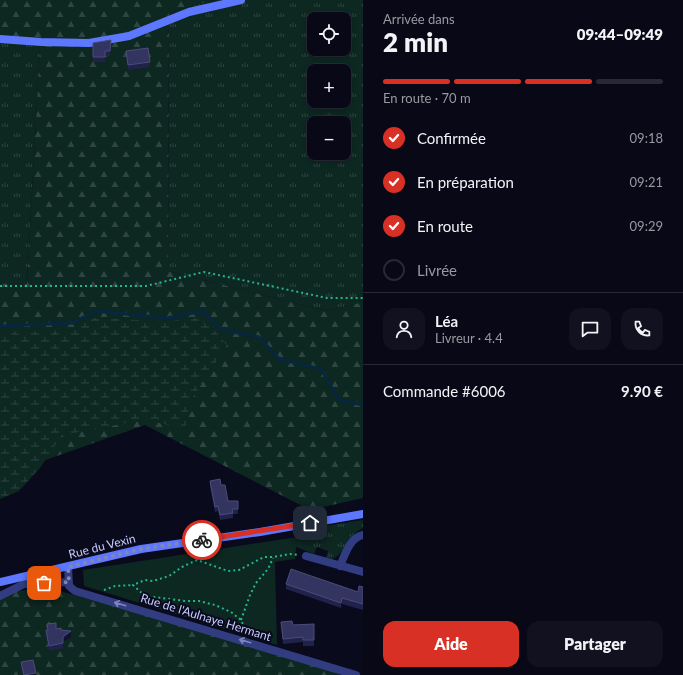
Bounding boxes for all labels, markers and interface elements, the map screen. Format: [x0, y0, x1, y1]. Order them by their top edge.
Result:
text: Arrivée dans [383, 11, 455, 27]
map controls [307, 12, 351, 160]
button: locate [307, 12, 351, 56]
text: 09:44–09:49 [577, 25, 663, 43]
text: 2 min [383, 26, 448, 58]
button: + [307, 64, 351, 108]
text: En route · 70 m [383, 90, 471, 106]
button: − [307, 116, 351, 160]
icon: check [383, 127, 405, 149]
text: Confirmée [417, 129, 486, 147]
text: 09:18 [630, 130, 663, 146]
icon: check [383, 171, 405, 193]
text: En préparation [417, 173, 514, 191]
text: 09:21 [630, 174, 663, 190]
icon: check [383, 215, 405, 237]
text: En route [417, 217, 473, 235]
text: 09:29 [630, 218, 663, 234]
text: Livrée [417, 261, 457, 279]
button: person [383, 308, 425, 350]
button: chat [569, 308, 611, 350]
button: phone [621, 308, 663, 350]
text: Léa [435, 312, 458, 330]
text: Livreur · 4.4 [435, 330, 503, 346]
text: Commande #6006 [383, 382, 506, 400]
text: 9.90 € [621, 382, 663, 400]
pin [293, 506, 327, 540]
icon: home [299, 512, 321, 534]
courier [182, 520, 222, 560]
icon: bike [191, 529, 213, 551]
street label: Rue du Vexin [67, 530, 137, 562]
pin [27, 566, 61, 600]
icon: bag [33, 572, 55, 594]
street label: Rue de l'Aulnaye Hermant [139, 590, 274, 644]
one-way arrow [114, 600, 127, 607]
button: Aide [383, 621, 519, 667]
button: Partager [527, 621, 663, 667]
one-way arrow [238, 637, 251, 644]

